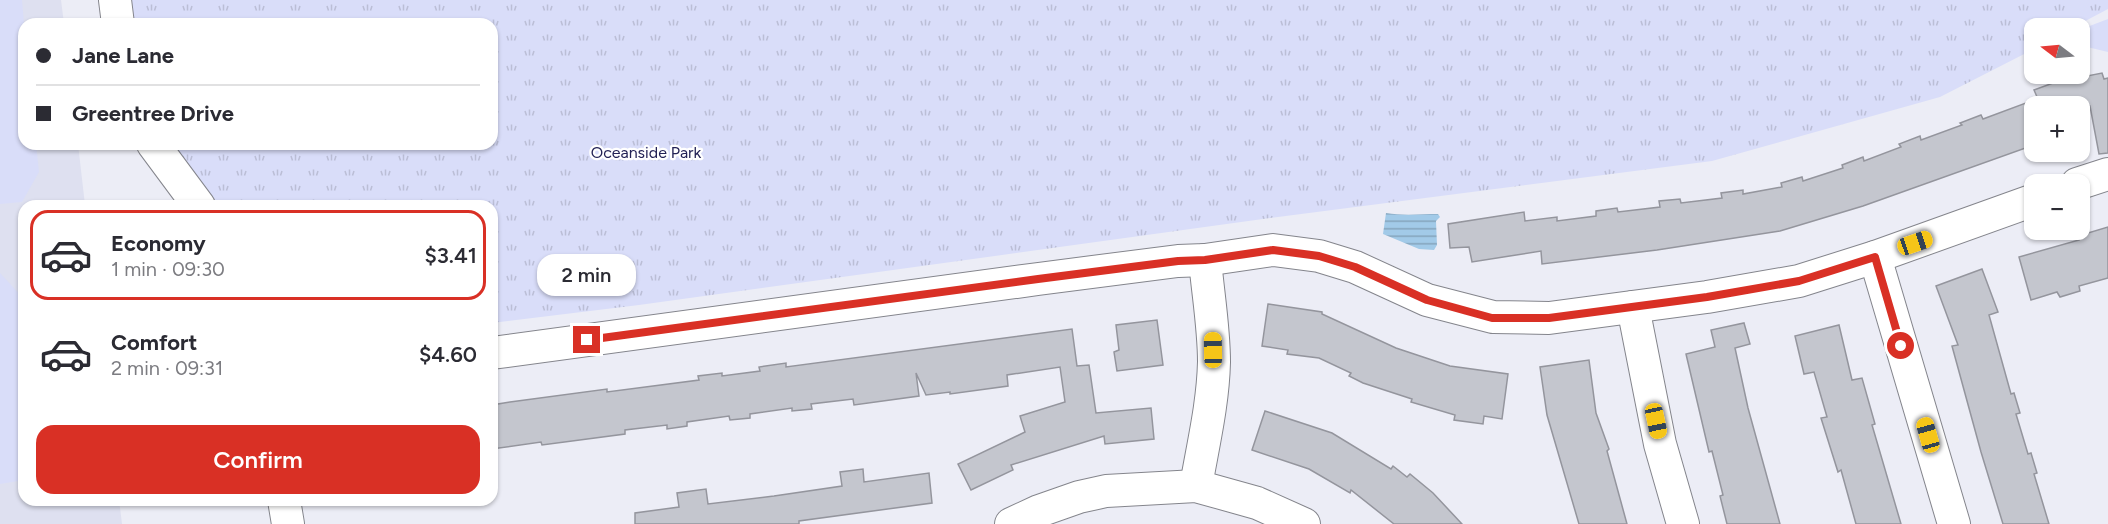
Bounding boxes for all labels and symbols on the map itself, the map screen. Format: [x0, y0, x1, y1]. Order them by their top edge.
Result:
north arrow [2024, 18, 2090, 84]
park label: Oceanside Park [591, 143, 702, 162]
car [1895, 229, 1935, 257]
callout: 2 min [538, 253, 636, 295]
route end [573, 326, 600, 353]
car [1204, 332, 1222, 368]
route start [1887, 332, 1914, 359]
car [1643, 402, 1669, 440]
car [1914, 415, 1942, 455]

